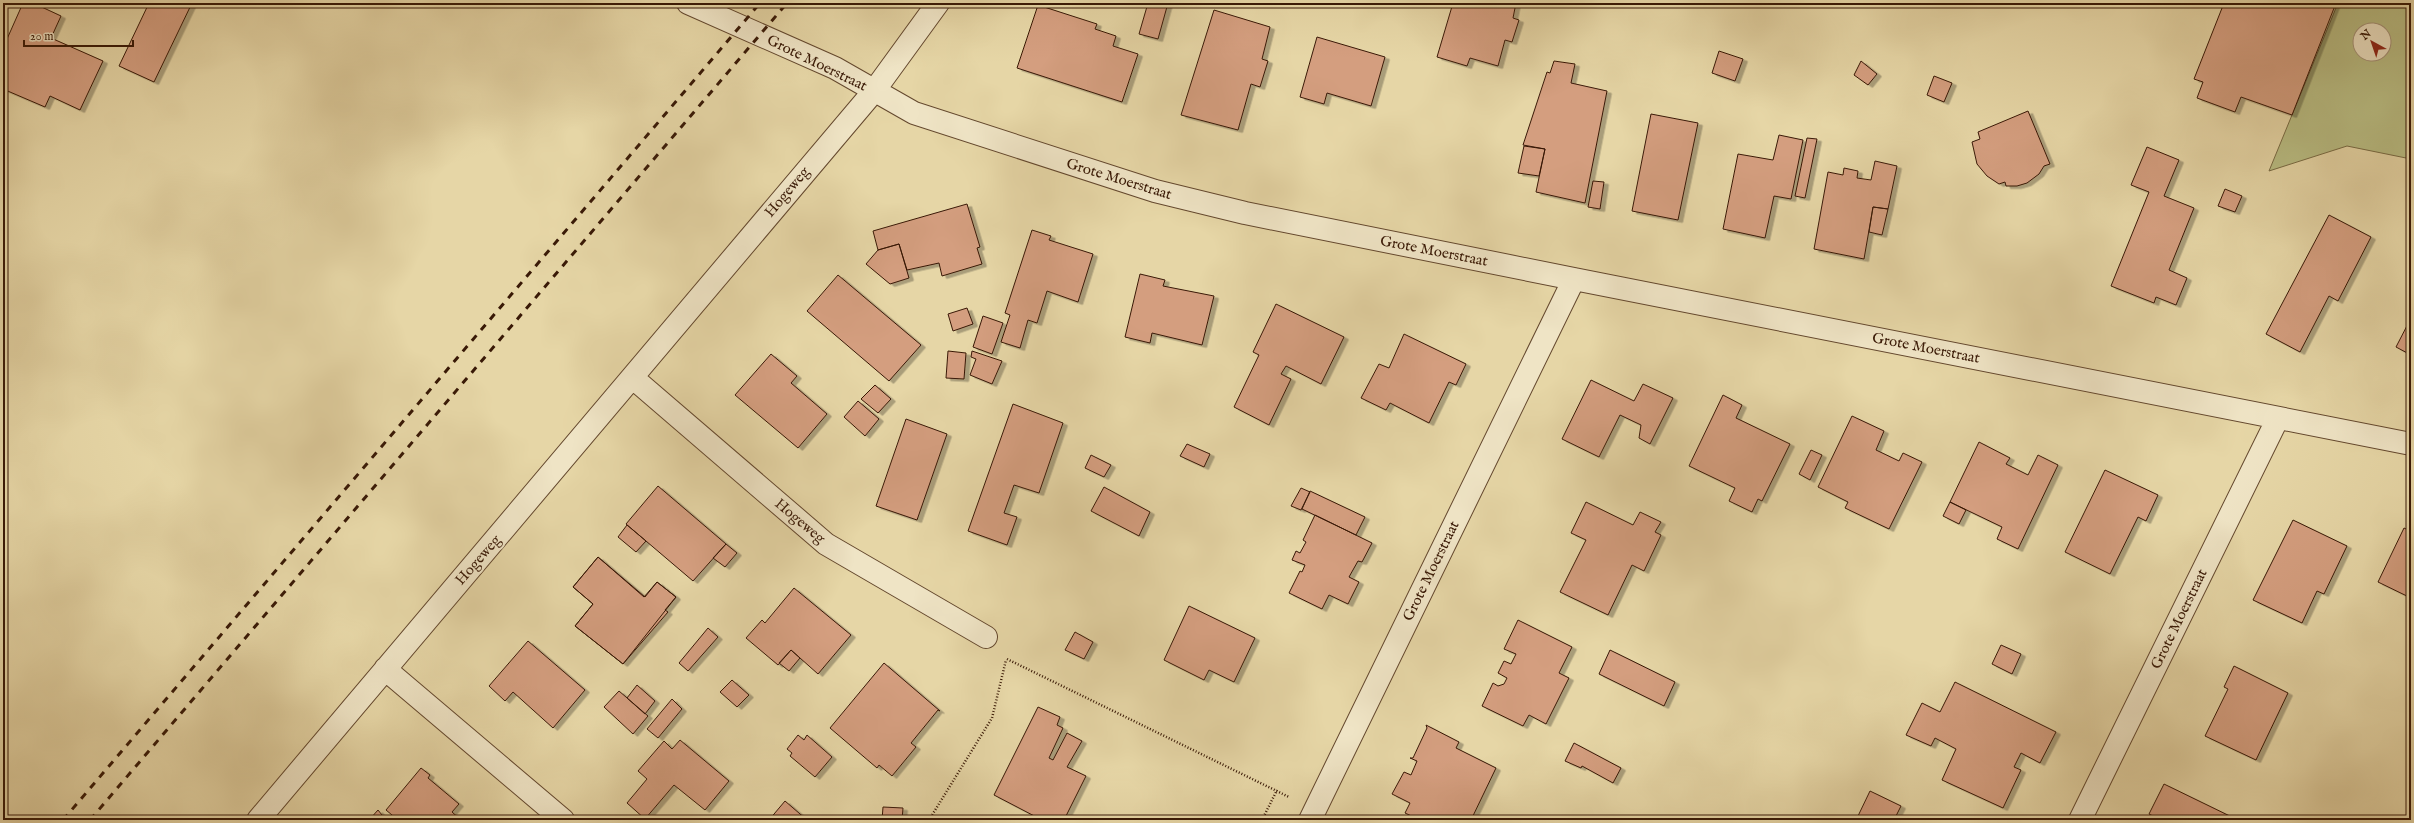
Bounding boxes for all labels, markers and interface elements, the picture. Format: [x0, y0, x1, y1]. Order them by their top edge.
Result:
scale bar [24, 22, 133, 48]
north arrow [2352, 22, 2392, 62]
text: N [2357, 26, 2375, 44]
text: 20 m [30, 29, 53, 44]
street label: Grote Moerstraat [764, 31, 870, 95]
street label: Grote Moerstraat [1064, 154, 1174, 204]
street label: Hogeweg [760, 162, 814, 221]
street label: Grote Moerstraat [1379, 231, 1489, 271]
street label: Grote Moerstraat [1871, 328, 1981, 368]
street label: Hogeweg [771, 494, 830, 548]
street label: Grote Moerstraat [1399, 518, 1463, 624]
street label: Hogeweg [451, 530, 506, 589]
street label: Grote Moerstraat [2147, 566, 2211, 672]

